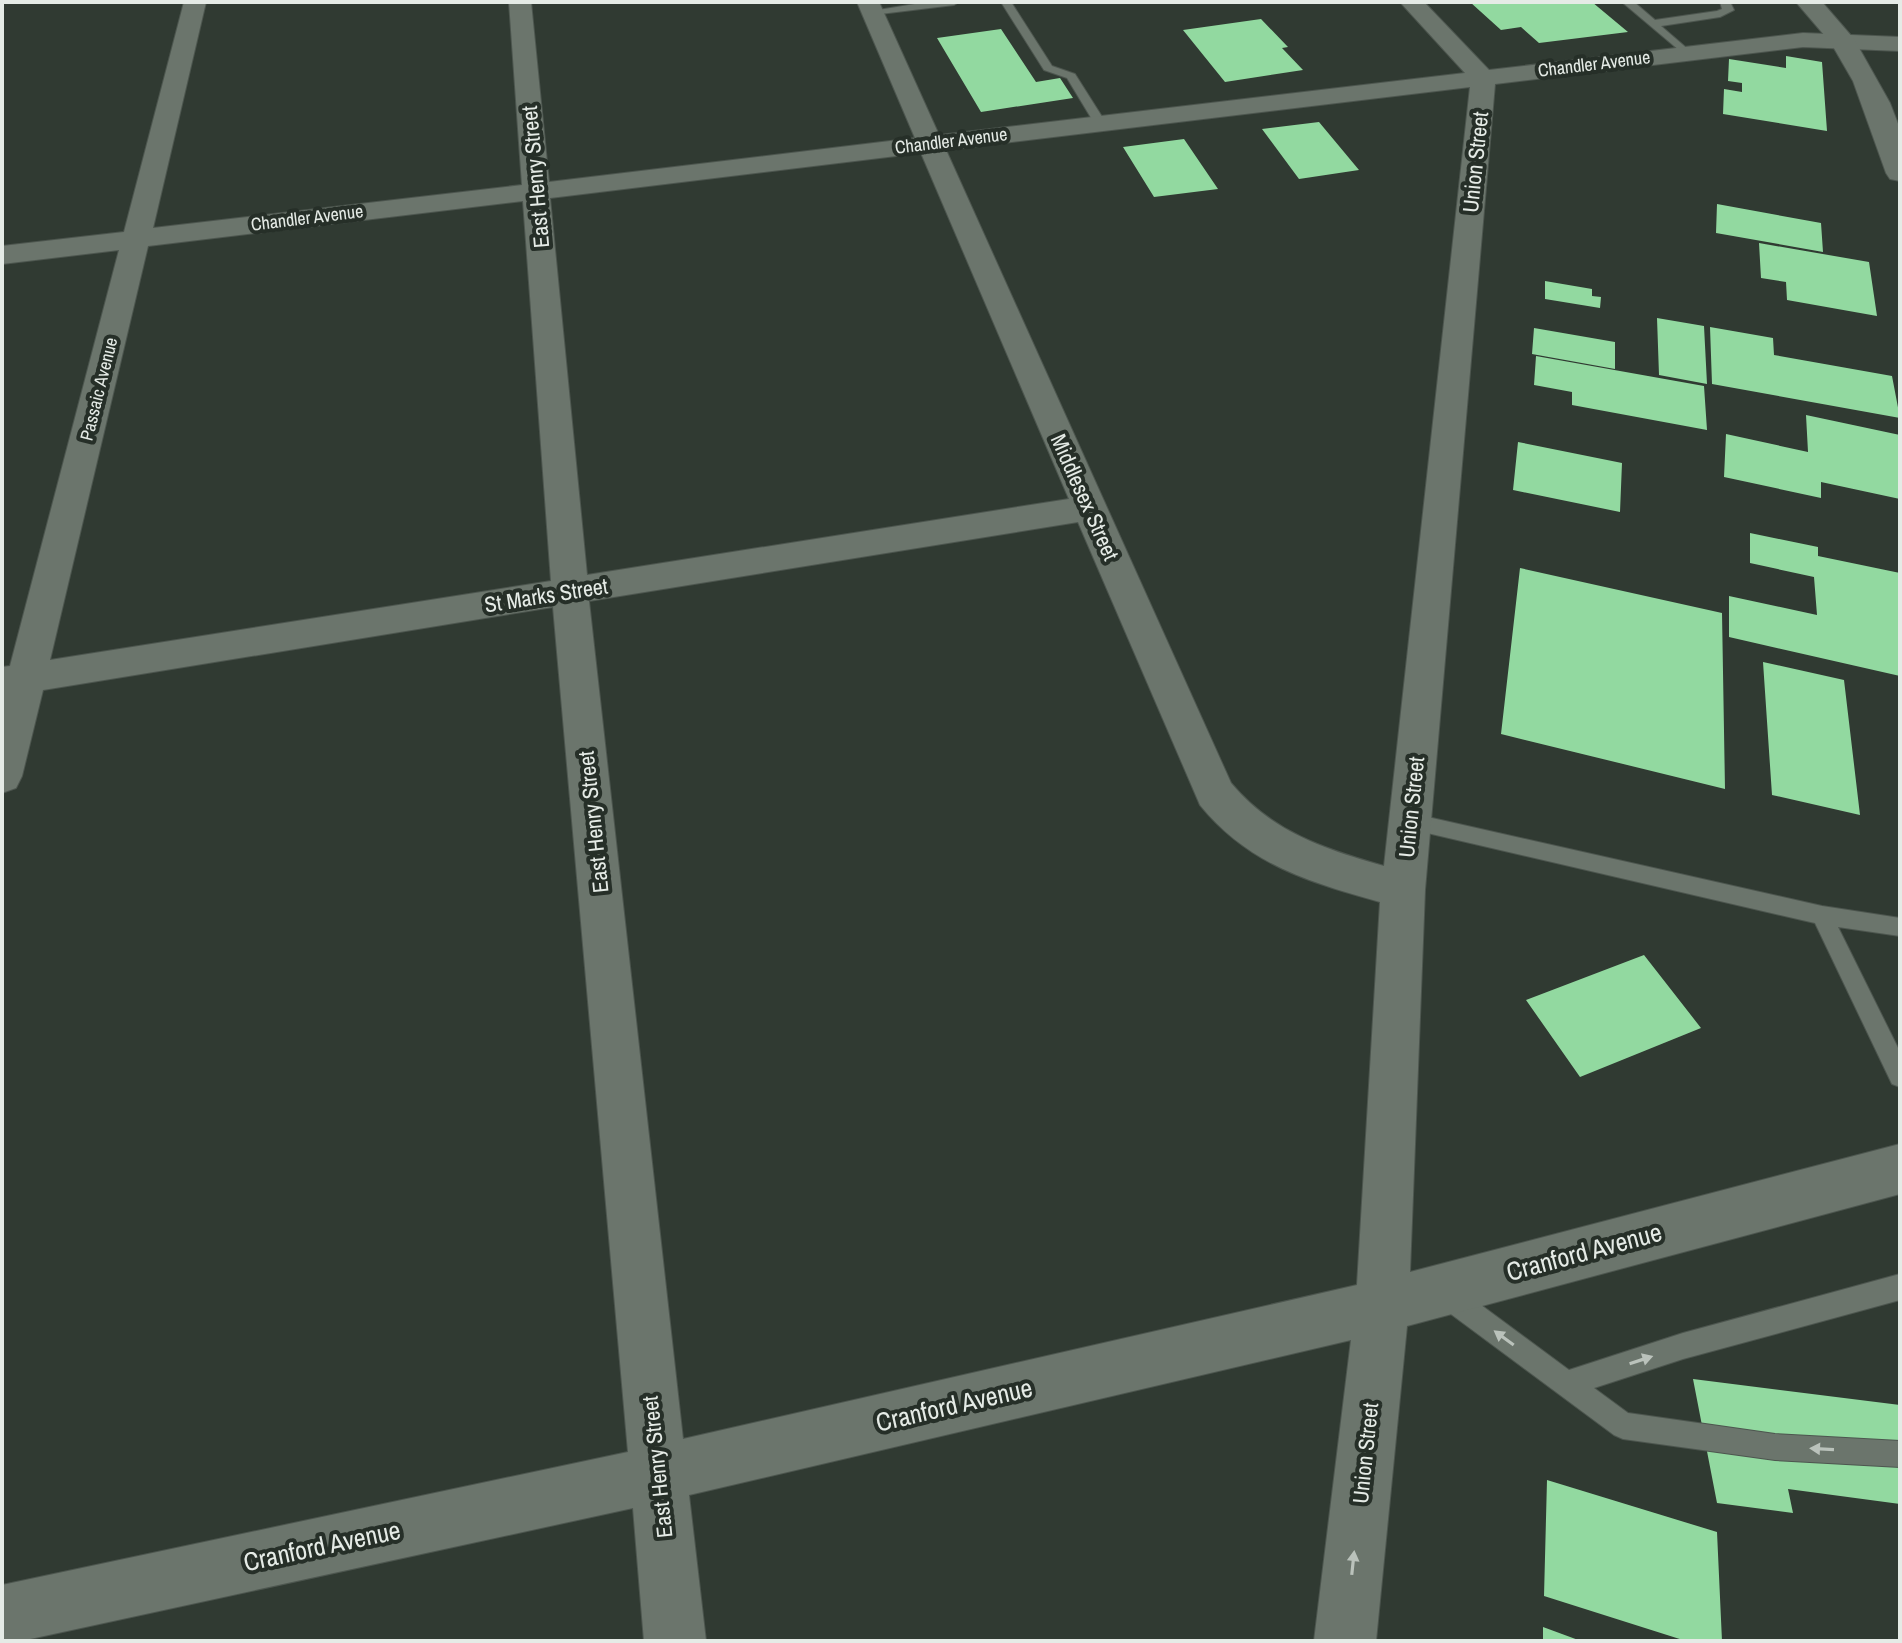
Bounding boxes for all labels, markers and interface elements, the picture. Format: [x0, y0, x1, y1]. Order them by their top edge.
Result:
street label: Chandler Avenue [1536, 44, 1652, 83]
street label: East Henry Street [514, 105, 556, 249]
street label: Union Street [1455, 110, 1495, 214]
street label: Chandler Avenue [893, 121, 1009, 160]
street label: Chandler Avenue [249, 198, 365, 237]
street label: Passaic Avenue [74, 335, 123, 443]
street label: Middlesex Street [1044, 429, 1126, 565]
street label: St Marks Street [482, 570, 610, 620]
street label: East Henry Street [571, 750, 615, 894]
street label: Union Street [1391, 755, 1431, 859]
street label: Cranford Avenue [1502, 1214, 1666, 1289]
one-way arrow [1494, 1331, 1515, 1346]
one-way arrow [1629, 1353, 1653, 1365]
street label: Cranford Avenue [872, 1370, 1036, 1440]
street label: East Henry Street [635, 1395, 679, 1539]
street label: Union Street [1345, 1401, 1385, 1505]
one-way arrow [1809, 1443, 1834, 1456]
street label: Cranford Avenue [240, 1512, 404, 1579]
one-way arrow [1347, 1551, 1360, 1576]

